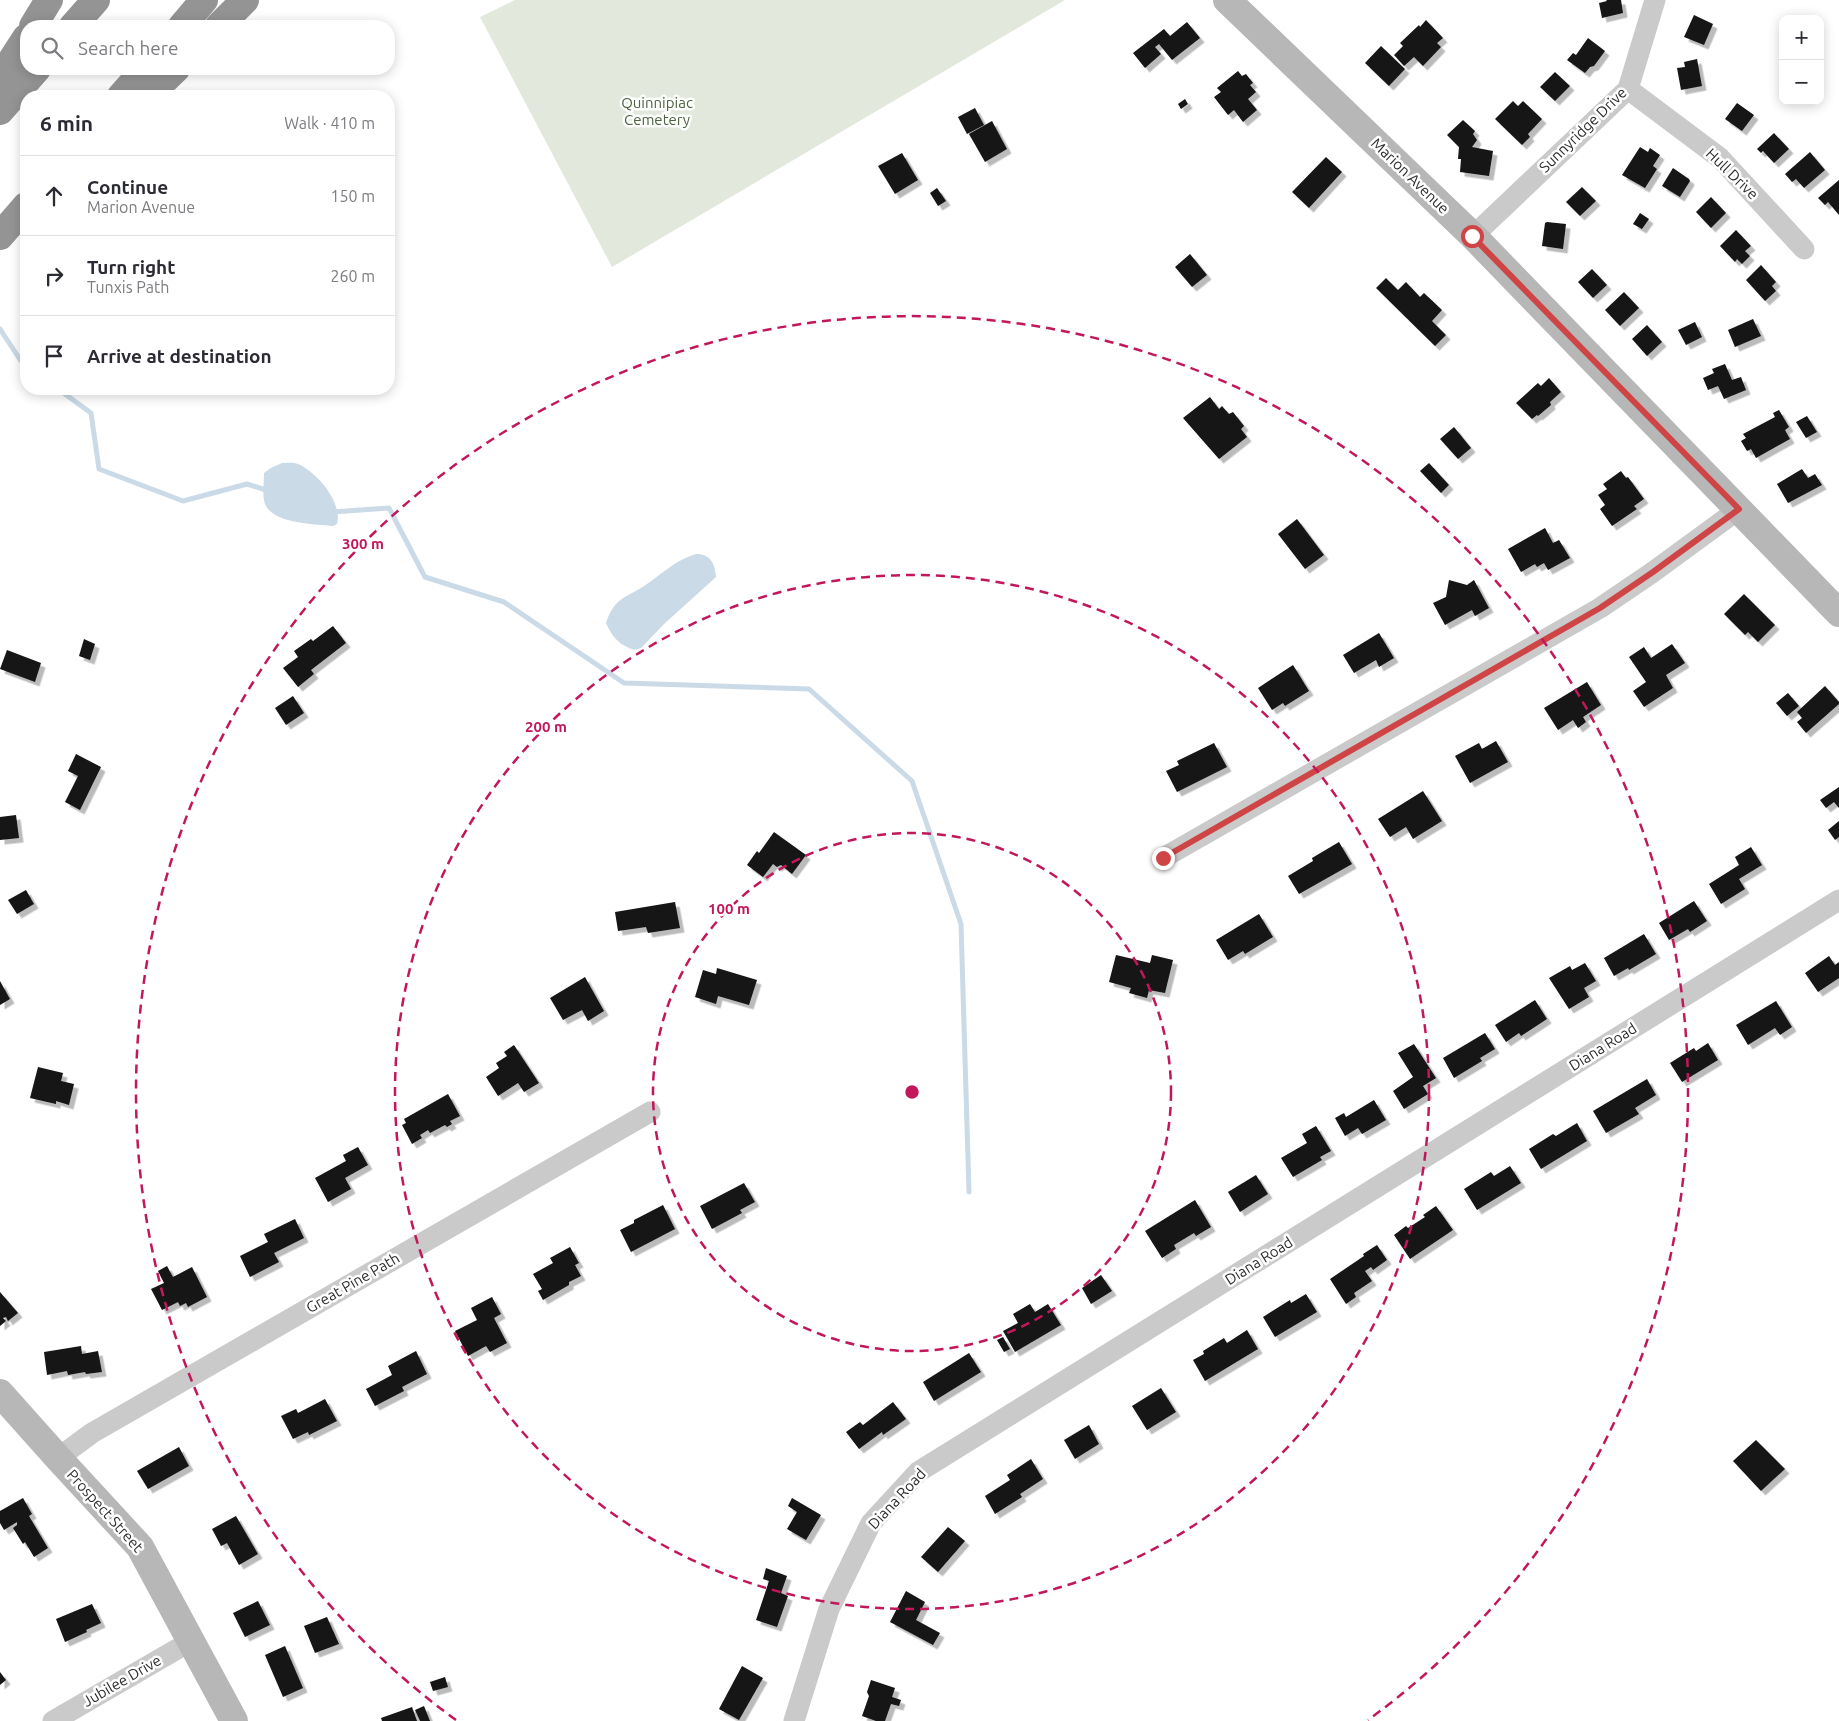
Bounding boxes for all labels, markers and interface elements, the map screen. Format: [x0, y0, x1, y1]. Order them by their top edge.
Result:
map controls [1779, 15, 1824, 105]
button: + [1779, 15, 1824, 60]
search box [20, 20, 395, 75]
icon: search [38, 34, 66, 62]
text: Search here [78, 37, 178, 59]
button: − [1779, 60, 1824, 105]
street label: Sunnyridge Drive [1536, 84, 1630, 176]
park label: Quinnipiac Cemetery [621, 94, 693, 128]
text: 6 min [40, 111, 93, 135]
text: Walk · 410 m [284, 114, 375, 132]
street label: Marion Avenue [1368, 134, 1453, 217]
street label: Hull Drive [1703, 145, 1762, 203]
text: Continue [87, 176, 168, 198]
icon: ahead [40, 182, 68, 210]
text: 150 m [330, 187, 375, 205]
text: Marion Avenue [87, 198, 195, 216]
route start [1461, 225, 1484, 248]
text: Turn right [87, 256, 175, 278]
icon: right [40, 262, 68, 290]
text: 260 m [330, 267, 375, 285]
text: Tunxis Path [87, 278, 169, 296]
icon: arrive [40, 342, 68, 370]
text: Arrive at destination [87, 345, 272, 367]
text: 300 m [342, 535, 384, 552]
text: 200 m [525, 718, 567, 735]
route end [1152, 847, 1175, 870]
text: 100 m [708, 900, 750, 917]
street label: Diana Road [1566, 1019, 1640, 1074]
centre of rings [903, 1083, 921, 1101]
street label: Diana Road [1222, 1233, 1296, 1288]
street label: Great Pine Path [303, 1249, 402, 1316]
street label: Diana Road [864, 1465, 929, 1532]
street label: Prospect Street [64, 1466, 147, 1556]
street label: Jubilee Drive [79, 1651, 164, 1710]

